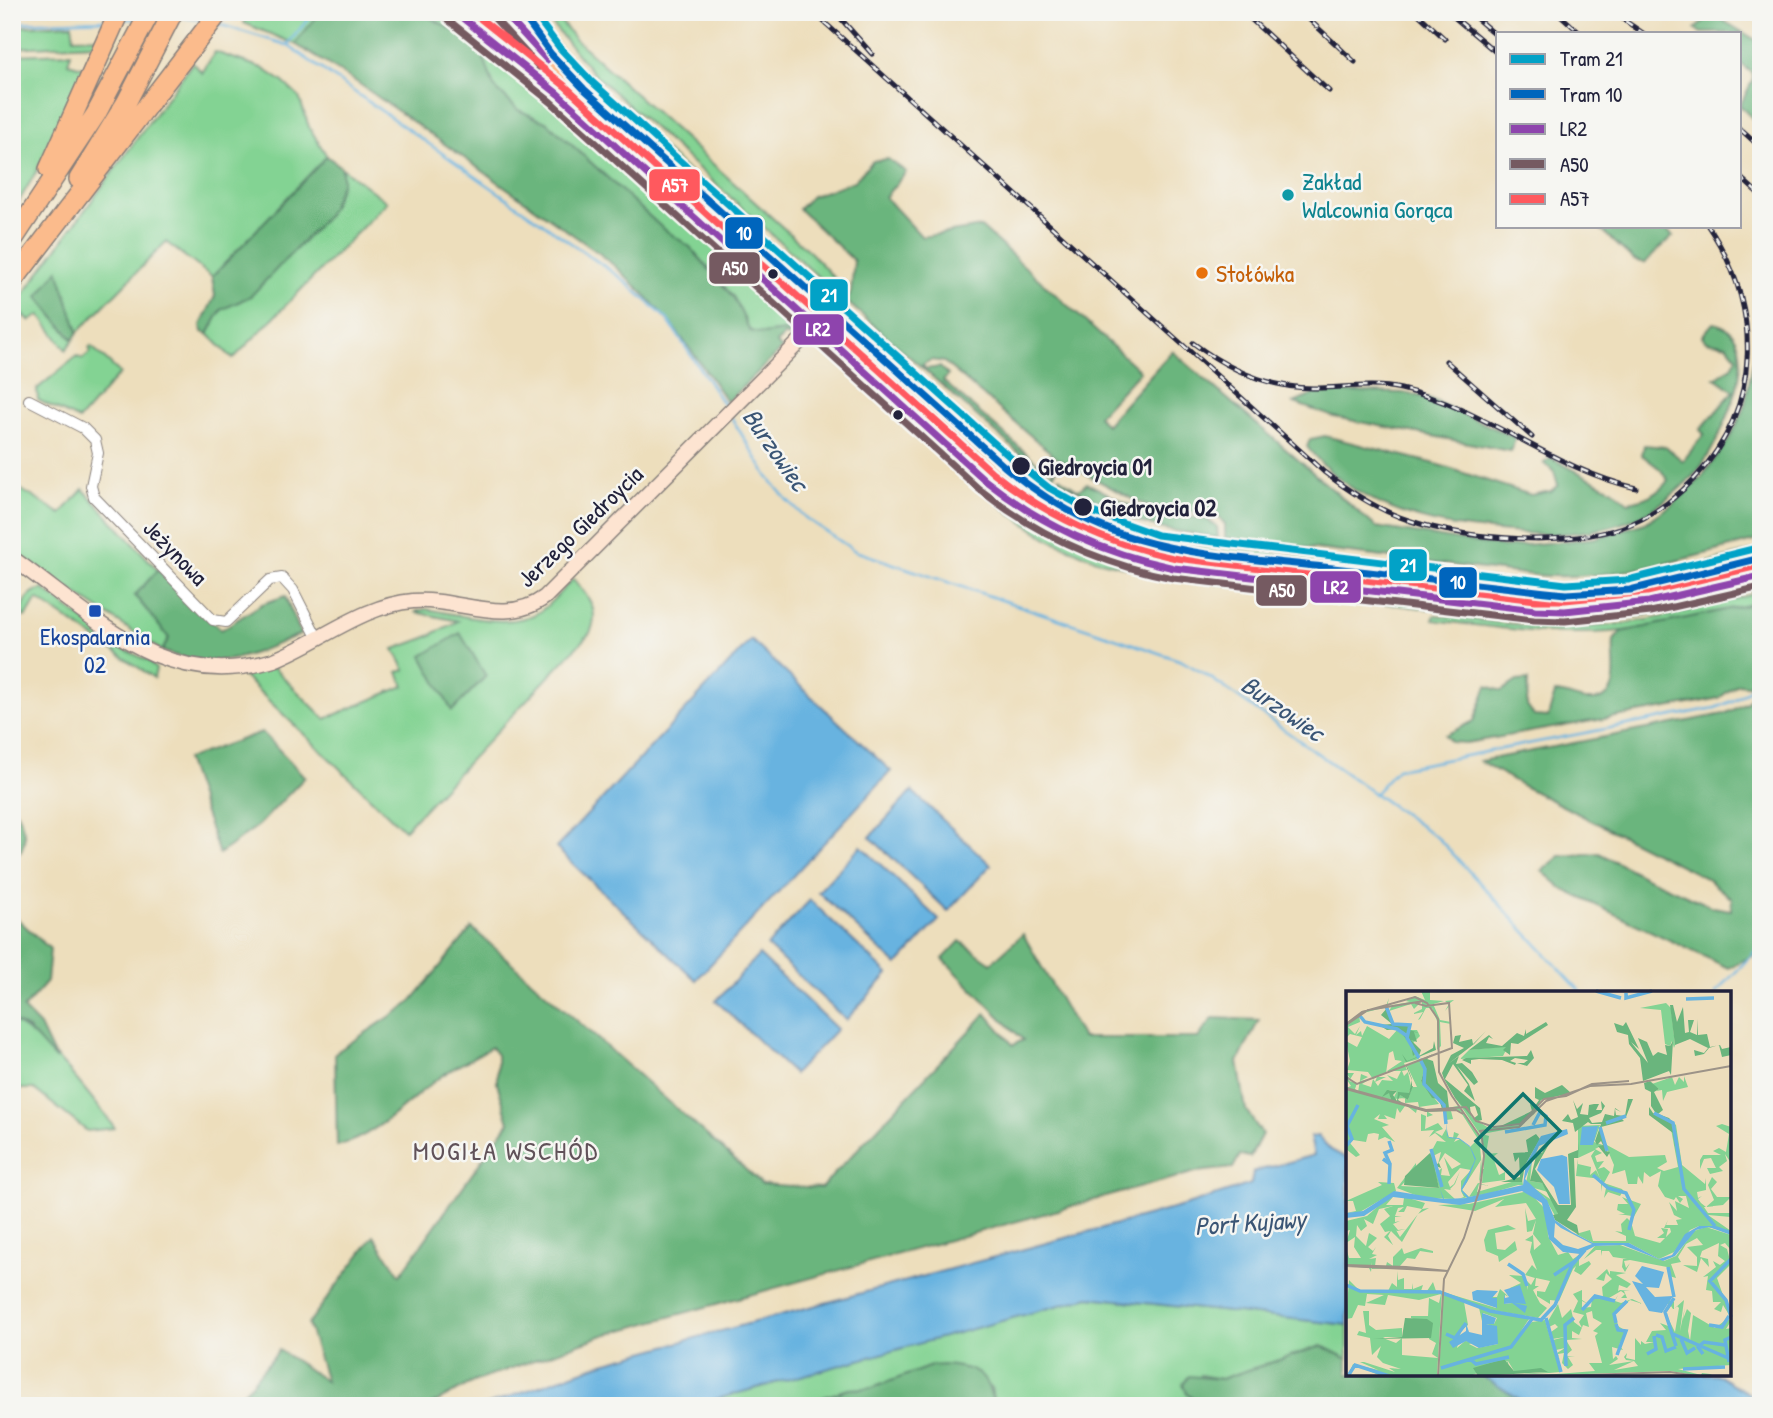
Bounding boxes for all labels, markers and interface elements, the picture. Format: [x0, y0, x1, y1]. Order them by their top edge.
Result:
legend [1496, 32, 1742, 228]
text: Tram 21 [1560, 44, 1623, 73]
text: Tram 10 [1560, 80, 1622, 109]
text: LR2 [1560, 114, 1587, 143]
text: A50 [1560, 150, 1589, 179]
place label: Zakład Walcownia Gorąca [1302, 165, 1452, 225]
line badge: A57 [648, 168, 701, 202]
text: A57 [662, 172, 688, 198]
text: A57 [1560, 184, 1590, 213]
marker: Zakład Walcownia Gorąca [1280, 187, 1296, 203]
line badge: 10 [724, 216, 764, 250]
text: 10 [736, 220, 752, 246]
line badge: A50 [708, 251, 761, 285]
text: A50 [722, 255, 748, 281]
place label: Stołówka [1216, 257, 1294, 289]
marker: Stołówka [1194, 265, 1210, 281]
unlabelled marker [766, 267, 780, 281]
line badge: 21 [809, 278, 849, 312]
text: 21 [821, 282, 837, 308]
line badge: LR2 [792, 313, 845, 346]
text: LR2 [806, 316, 830, 342]
water label: Burzowiec [735, 401, 819, 500]
unlabelled marker [891, 408, 905, 422]
place label: Giedroycia 01 [1038, 450, 1152, 483]
marker: Giedroycia 01 [1010, 455, 1032, 477]
street label: Jerzego Giedroycia [510, 458, 650, 594]
place label: Giedroycia 02 [1100, 491, 1217, 524]
marker: Giedroycia 02 [1072, 496, 1094, 518]
street label: Jeżynowa [137, 512, 215, 592]
line badge: 21 [1388, 548, 1428, 582]
text: 21 [1400, 552, 1416, 578]
line badge: 10 [1438, 566, 1478, 599]
text: 10 [1450, 569, 1466, 595]
line badge: LR2 [1309, 570, 1362, 604]
line badge: A50 [1255, 574, 1308, 607]
text: LR2 [1324, 574, 1348, 600]
text: A50 [1269, 577, 1295, 603]
marker: Ekospalarnia 02 [87, 603, 103, 619]
place label: Ekospalarnia 02 [40, 620, 150, 680]
water label: Burzowiec [1235, 667, 1334, 751]
inset map [1346, 991, 1731, 1376]
district label: MOGIŁA WSCHÓD [413, 1133, 599, 1168]
water label: Port Kujawy [1193, 1200, 1310, 1244]

